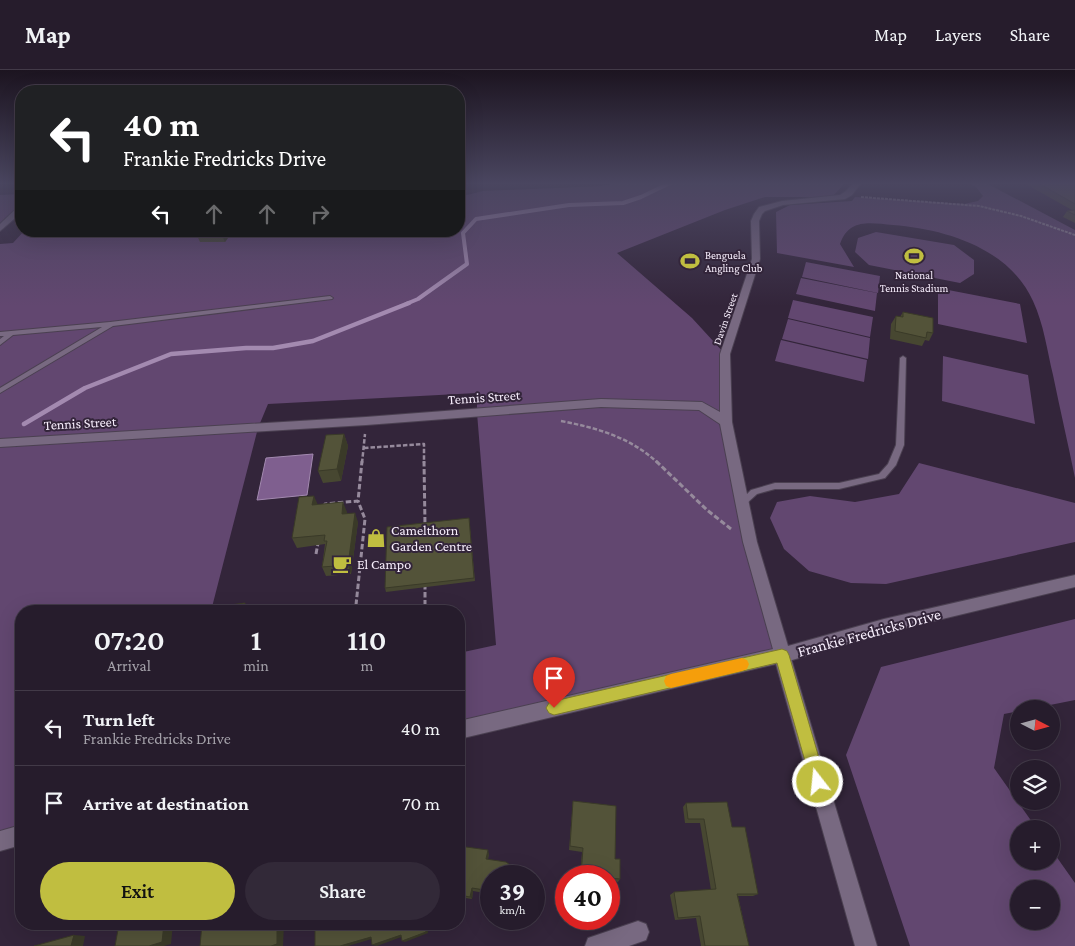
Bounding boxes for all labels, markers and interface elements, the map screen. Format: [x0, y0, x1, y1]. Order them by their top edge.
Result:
text: Map [25, 21, 71, 48]
text: Map [874, 25, 907, 45]
text: Layers [935, 25, 982, 45]
text: Share [1010, 25, 1050, 45]
icon: left [40, 105, 105, 170]
text: 40 m [123, 105, 200, 144]
text: Frankie Fredricks Drive [123, 146, 326, 171]
icon: left [147, 200, 175, 228]
icon: ahead [200, 200, 228, 228]
icon: ahead [253, 200, 281, 228]
icon: right [306, 200, 334, 228]
sports icon: National Tennis Stadium [903, 245, 925, 267]
place label: Benguela Angling Club [705, 249, 763, 275]
sports icon: Benguela Angling Club [679, 250, 701, 272]
place label: National Tennis Stadium [880, 269, 948, 294]
street label: Davin Street [711, 291, 740, 347]
street label: Tennis Street [447, 386, 521, 408]
street label: Tennis Street [43, 413, 117, 433]
place label: Camelthorn Garden Centre [391, 522, 472, 554]
shop icon: Camelthorn Garden Centre [365, 527, 387, 549]
cafe icon: El Campo [331, 553, 353, 575]
place label: El Campo [357, 556, 411, 572]
street label: Frankie Fredricks Drive [796, 605, 943, 660]
text: 07:20 [94, 623, 165, 656]
text: 1 [251, 623, 261, 656]
text: 110 [347, 623, 386, 656]
text: Arrival [107, 657, 151, 674]
text: min [243, 657, 269, 674]
text: m [360, 657, 373, 674]
pin [533, 657, 575, 708]
icon: arrive [540, 664, 568, 692]
north arrow [1010, 700, 1060, 750]
map controls [1010, 700, 1060, 930]
text: Turn left [83, 709, 155, 730]
icon: left [40, 714, 68, 742]
text: 40 m [401, 718, 440, 739]
text: Frankie Fredricks Drive [83, 730, 231, 747]
position arrow [791, 755, 843, 807]
button: layers [1010, 760, 1060, 810]
icon: arrive [40, 789, 68, 817]
text: Arrive at destination [83, 793, 249, 814]
text: 70 m [402, 793, 440, 814]
button: + [1010, 820, 1060, 870]
button: Exit [40, 862, 235, 920]
button: Share [245, 862, 440, 920]
speed limit sign: 40 [555, 865, 620, 930]
text: 39 [500, 878, 525, 905]
button: − [1010, 880, 1060, 930]
text: km/h [500, 903, 525, 917]

